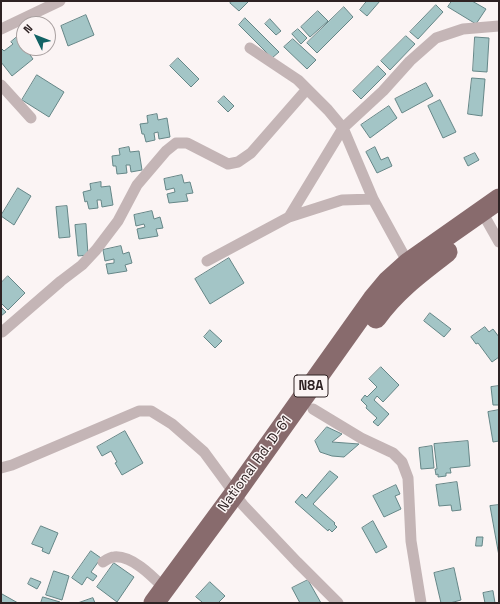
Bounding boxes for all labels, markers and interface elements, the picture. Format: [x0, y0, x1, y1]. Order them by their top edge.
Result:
north arrow [16, 16, 56, 56]
text: N [20, 21, 36, 36]
road number: N8A [294, 375, 328, 397]
street label: National Rd. D-61 [215, 413, 295, 515]

